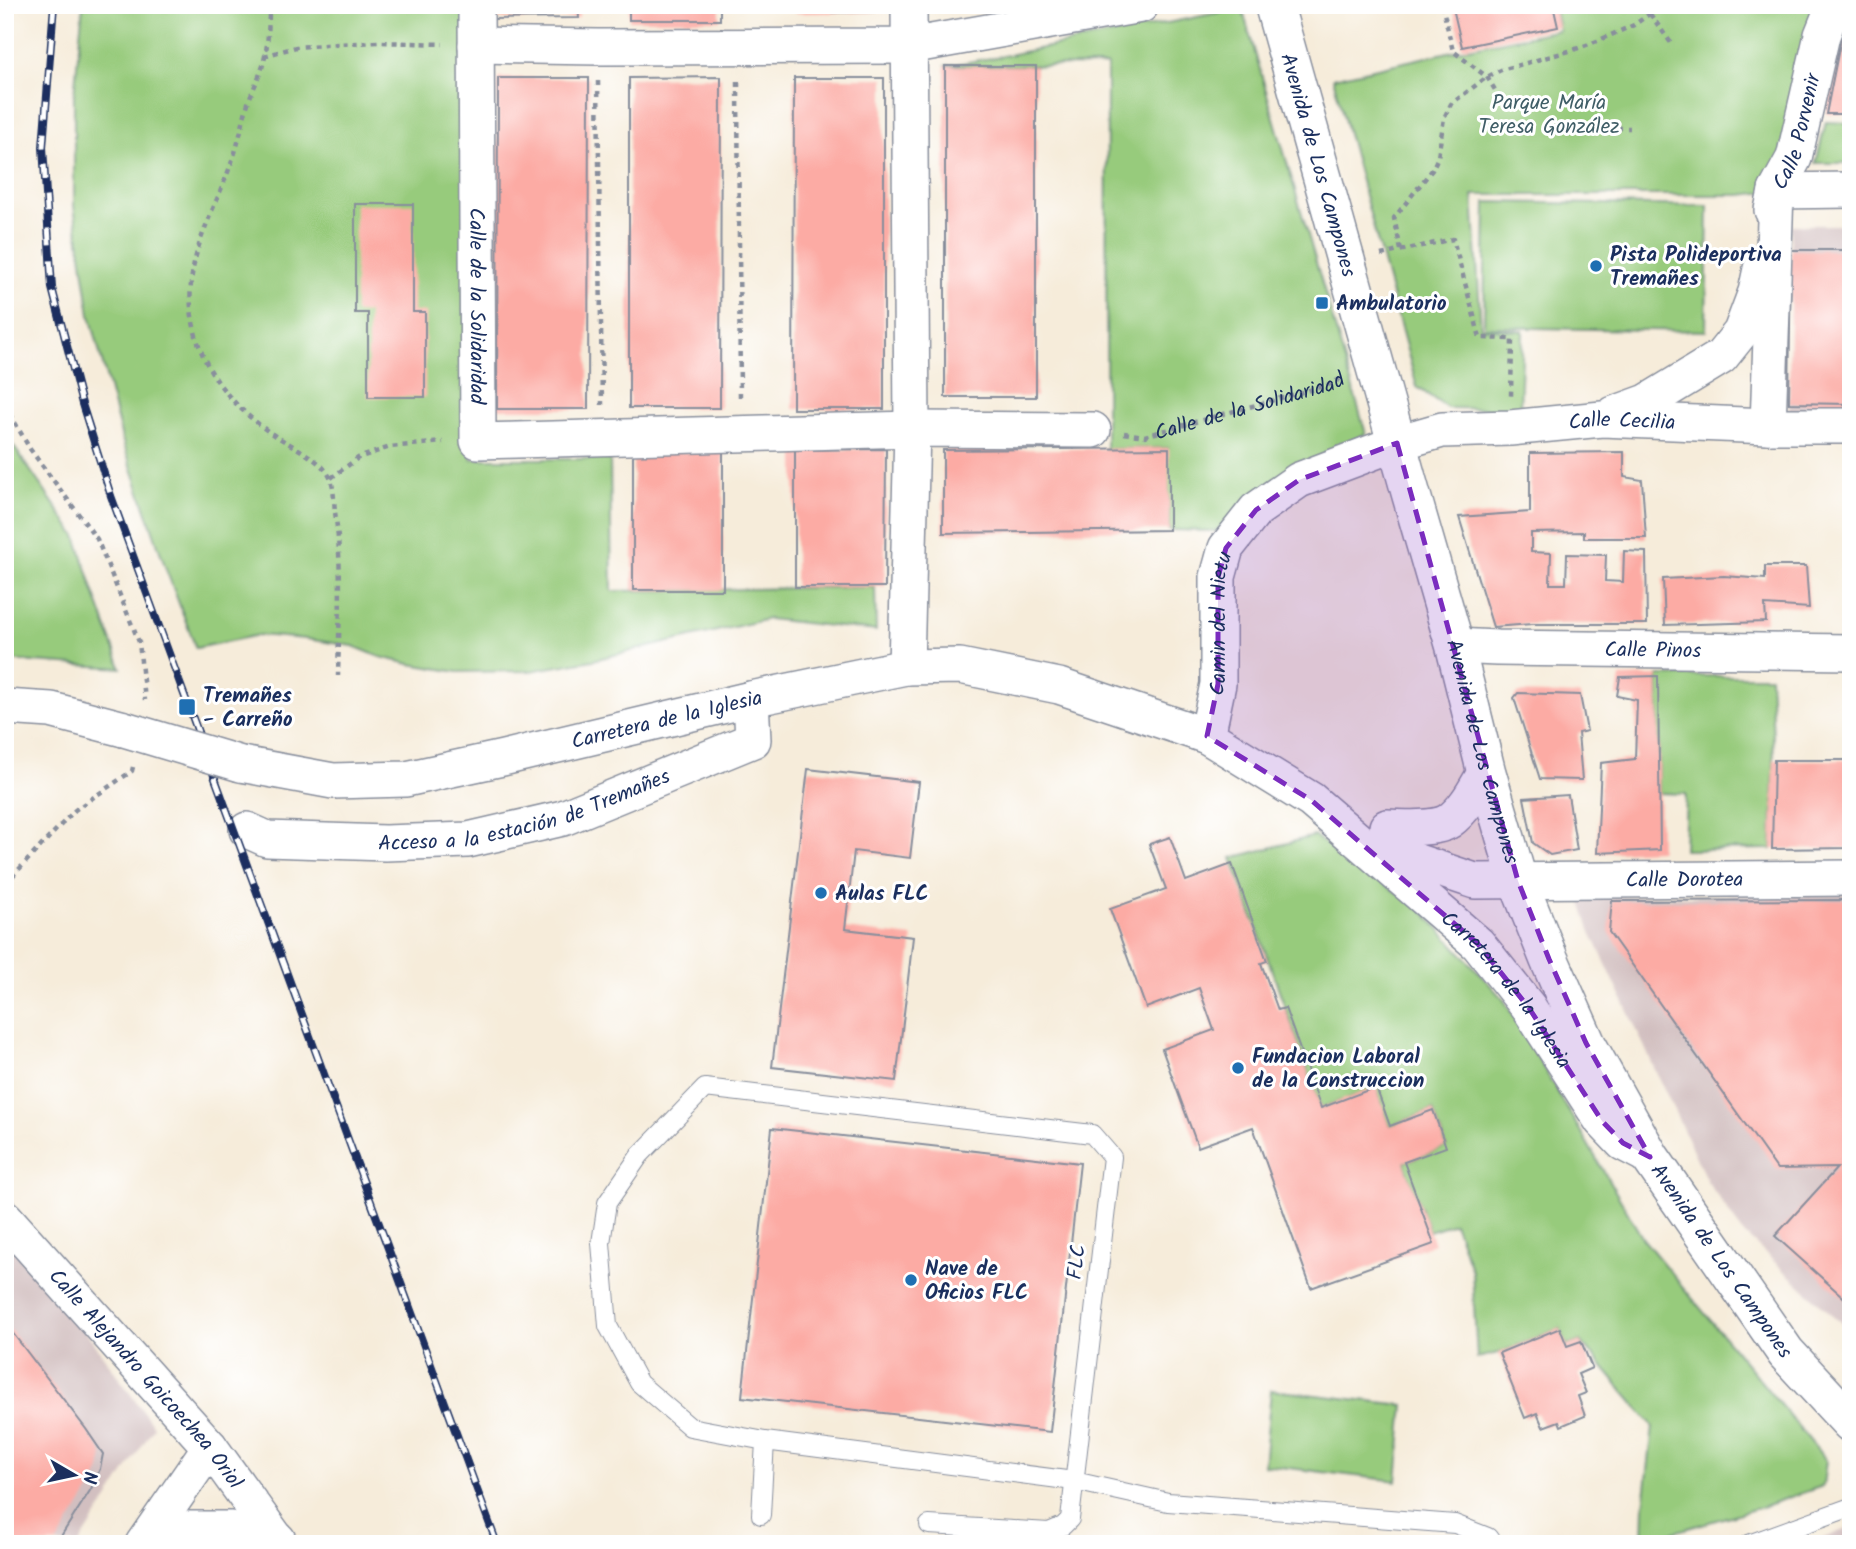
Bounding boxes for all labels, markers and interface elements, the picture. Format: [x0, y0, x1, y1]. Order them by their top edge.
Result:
street label: Avenida de Los Campones [1270, 50, 1364, 281]
street label: Calle Porvenir [1765, 70, 1831, 196]
park label: Parque María Teresa González [1479, 87, 1619, 144]
street label: Calle de la Solidaridad [459, 208, 493, 405]
place label: Pista Polideportiva Tremañes [1610, 239, 1782, 296]
marker: Pista Polideportiva Tremañes [1588, 258, 1604, 274]
place label: Ambulatorio [1336, 288, 1447, 321]
marker: Ambulatorio [1314, 295, 1330, 311]
street label: Calle de la Solidaridad [1151, 364, 1352, 450]
street label: Calle Cecilia [1567, 404, 1676, 440]
street label: Camin del Nietu [1201, 548, 1242, 699]
street label: Calle Pinos [1604, 634, 1702, 668]
street label: Avenida de Los Campones [1436, 635, 1527, 868]
place label: Tremañes - Carreño [203, 680, 293, 737]
street label: Carretera de la Iglesia [568, 682, 765, 759]
marker: Tremañes - Carreño [177, 697, 197, 717]
street label: Acceso a la estación de Tremañes [378, 761, 676, 861]
street label: Calle Dorotea [1626, 864, 1744, 898]
place label: Aulas FLC [835, 878, 928, 911]
marker: Aulas FLC [813, 885, 829, 901]
street label: Carretera de la Iglesia [1433, 904, 1579, 1076]
place label: Fundacion Laboral de la Construccion [1252, 1041, 1425, 1098]
marker: Fundacion Laboral de la Construccion [1230, 1060, 1246, 1076]
street label: Avenida de Los Campones [1641, 1157, 1800, 1366]
street label: FLC [1059, 1243, 1096, 1282]
place label: Nave de Oficios FLC [925, 1253, 1028, 1310]
street label: Calle Alejandro Goicoechea Oriol [40, 1262, 250, 1497]
marker: Nave de Oficios FLC [903, 1272, 919, 1288]
north arrow [38, 1440, 108, 1510]
text: N [73, 1469, 105, 1486]

